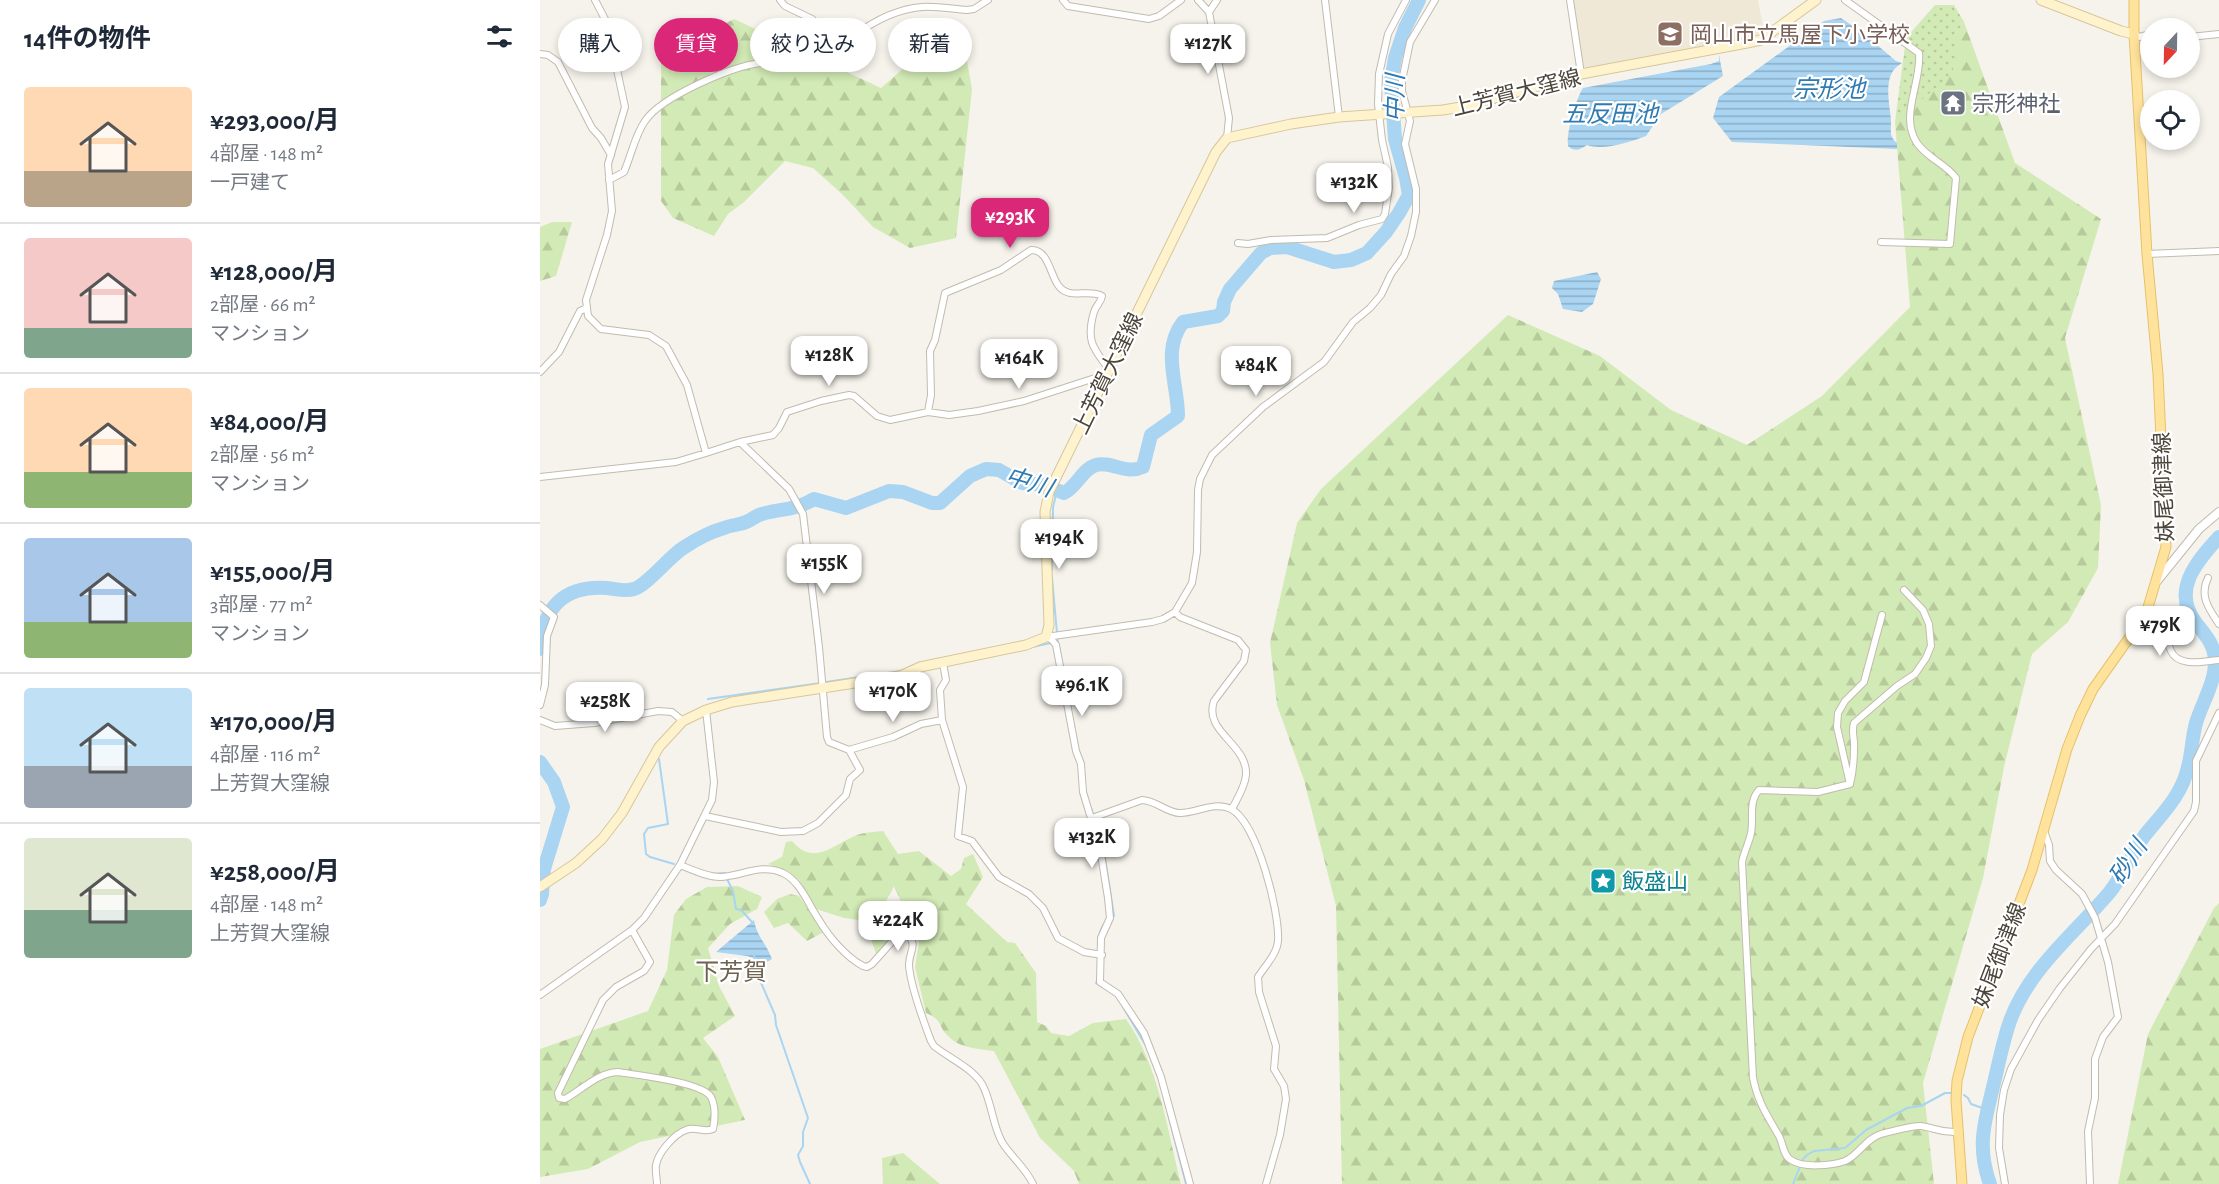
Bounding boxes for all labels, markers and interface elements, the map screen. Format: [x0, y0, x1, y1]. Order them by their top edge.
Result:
chip: 購入 [558, 18, 642, 72]
chip: 賃貸 [654, 18, 738, 72]
chip: 絞り込み [750, 18, 876, 72]
chip: 新着 [888, 18, 972, 72]
north arrow [2140, 18, 2200, 78]
map controls [2140, 18, 2200, 150]
school or university icon: 岡山市立馬屋下小学校 [1655, 19, 1685, 49]
icon: filters [483, 20, 516, 53]
place label: 岡山市立馬屋下小学校 [1690, 23, 1910, 46]
pin: ¥127K [1166, 24, 1250, 75]
text: 14件の物件 [24, 26, 150, 52]
text: ¥127K [1184, 33, 1232, 53]
street label: 上芳賀大窪線 [1449, 65, 1583, 120]
water label: 中川 [1382, 71, 1408, 122]
water label: 宗形池 [1793, 76, 1867, 102]
temple icon: 宗形神社 [1938, 88, 1968, 118]
button: locate [2140, 90, 2200, 150]
place label: 宗形神社 [1972, 92, 2060, 115]
water label: 五反田池 [1562, 101, 1660, 127]
text: ¥293,000/月 [210, 108, 340, 134]
icon: home [72, 111, 144, 183]
text: 4部屋 · 148 m² [210, 144, 323, 164]
pin: ¥132K [1312, 163, 1396, 214]
text: ¥132K [1330, 172, 1378, 192]
text: 一戸建て [210, 173, 290, 193]
pin: ¥293K [968, 198, 1052, 249]
text: ¥293K [985, 207, 1035, 227]
text: ¥128,000/月 [210, 259, 338, 285]
icon: home [72, 262, 144, 334]
text: 2部屋 · 66 m² [210, 295, 315, 315]
street label: 上芳賀大窪線 [1068, 309, 1147, 438]
text: マンション [210, 324, 310, 344]
pin: ¥128K [787, 336, 871, 387]
pin: ¥164K [977, 339, 1061, 390]
text: ¥128K [805, 345, 853, 365]
pin: ¥84K [1220, 346, 1292, 397]
text: ¥164K [994, 348, 1044, 368]
text: ¥84K [1235, 355, 1277, 375]
text: ¥84,000/月 [210, 409, 330, 435]
icon: home [72, 412, 144, 484]
street label: 妹尾御津線 [2150, 432, 2177, 542]
text: 2部屋 · 56 m² [210, 445, 314, 465]
water label: 中川 [1002, 463, 1059, 502]
text: マンション [210, 474, 310, 494]
pin: ¥194K [1017, 519, 1101, 570]
text: ¥194K [1034, 528, 1084, 548]
pin: ¥155K [782, 544, 866, 595]
text: ¥155K [801, 553, 847, 573]
text: ¥155,000/月 [210, 559, 335, 585]
icon: home [72, 562, 144, 634]
text: 3部屋 · 77 m² [210, 595, 312, 615]
pin: ¥79K [2124, 606, 2196, 657]
text: ¥79K [2140, 615, 2180, 635]
text: マンション [210, 624, 310, 644]
pin: ¥96.1K [1033, 666, 1131, 717]
pin: ¥170K [851, 672, 935, 723]
text: ¥96.1K [1055, 675, 1109, 695]
text: ¥170K [869, 681, 917, 701]
pin: ¥258K [563, 682, 647, 733]
text: ¥258K [580, 691, 630, 711]
text: ¥170,000/月 [210, 709, 338, 735]
icon: home [72, 712, 144, 784]
text: 4部屋 · 116 m² [210, 745, 320, 765]
text: 上芳賀大窪線 [210, 774, 330, 794]
pin: ¥132K [1050, 818, 1134, 869]
text: ¥132K [1068, 827, 1116, 847]
water label: 砂川 [2105, 833, 2154, 889]
text: ¥258,000/月 [210, 859, 340, 885]
icon: home [72, 862, 144, 934]
place icon: 飯盛山 [1588, 866, 1618, 896]
place label: 飯盛山 [1622, 870, 1688, 893]
text: 4部屋 · 148 m² [210, 895, 323, 915]
street label: 妹尾御津線 [1969, 900, 2030, 1011]
pin: ¥224K [856, 901, 940, 952]
text: ¥224K [872, 910, 924, 930]
text: 上芳賀大窪線 [210, 924, 330, 944]
district label: 下芳賀 [695, 959, 767, 985]

